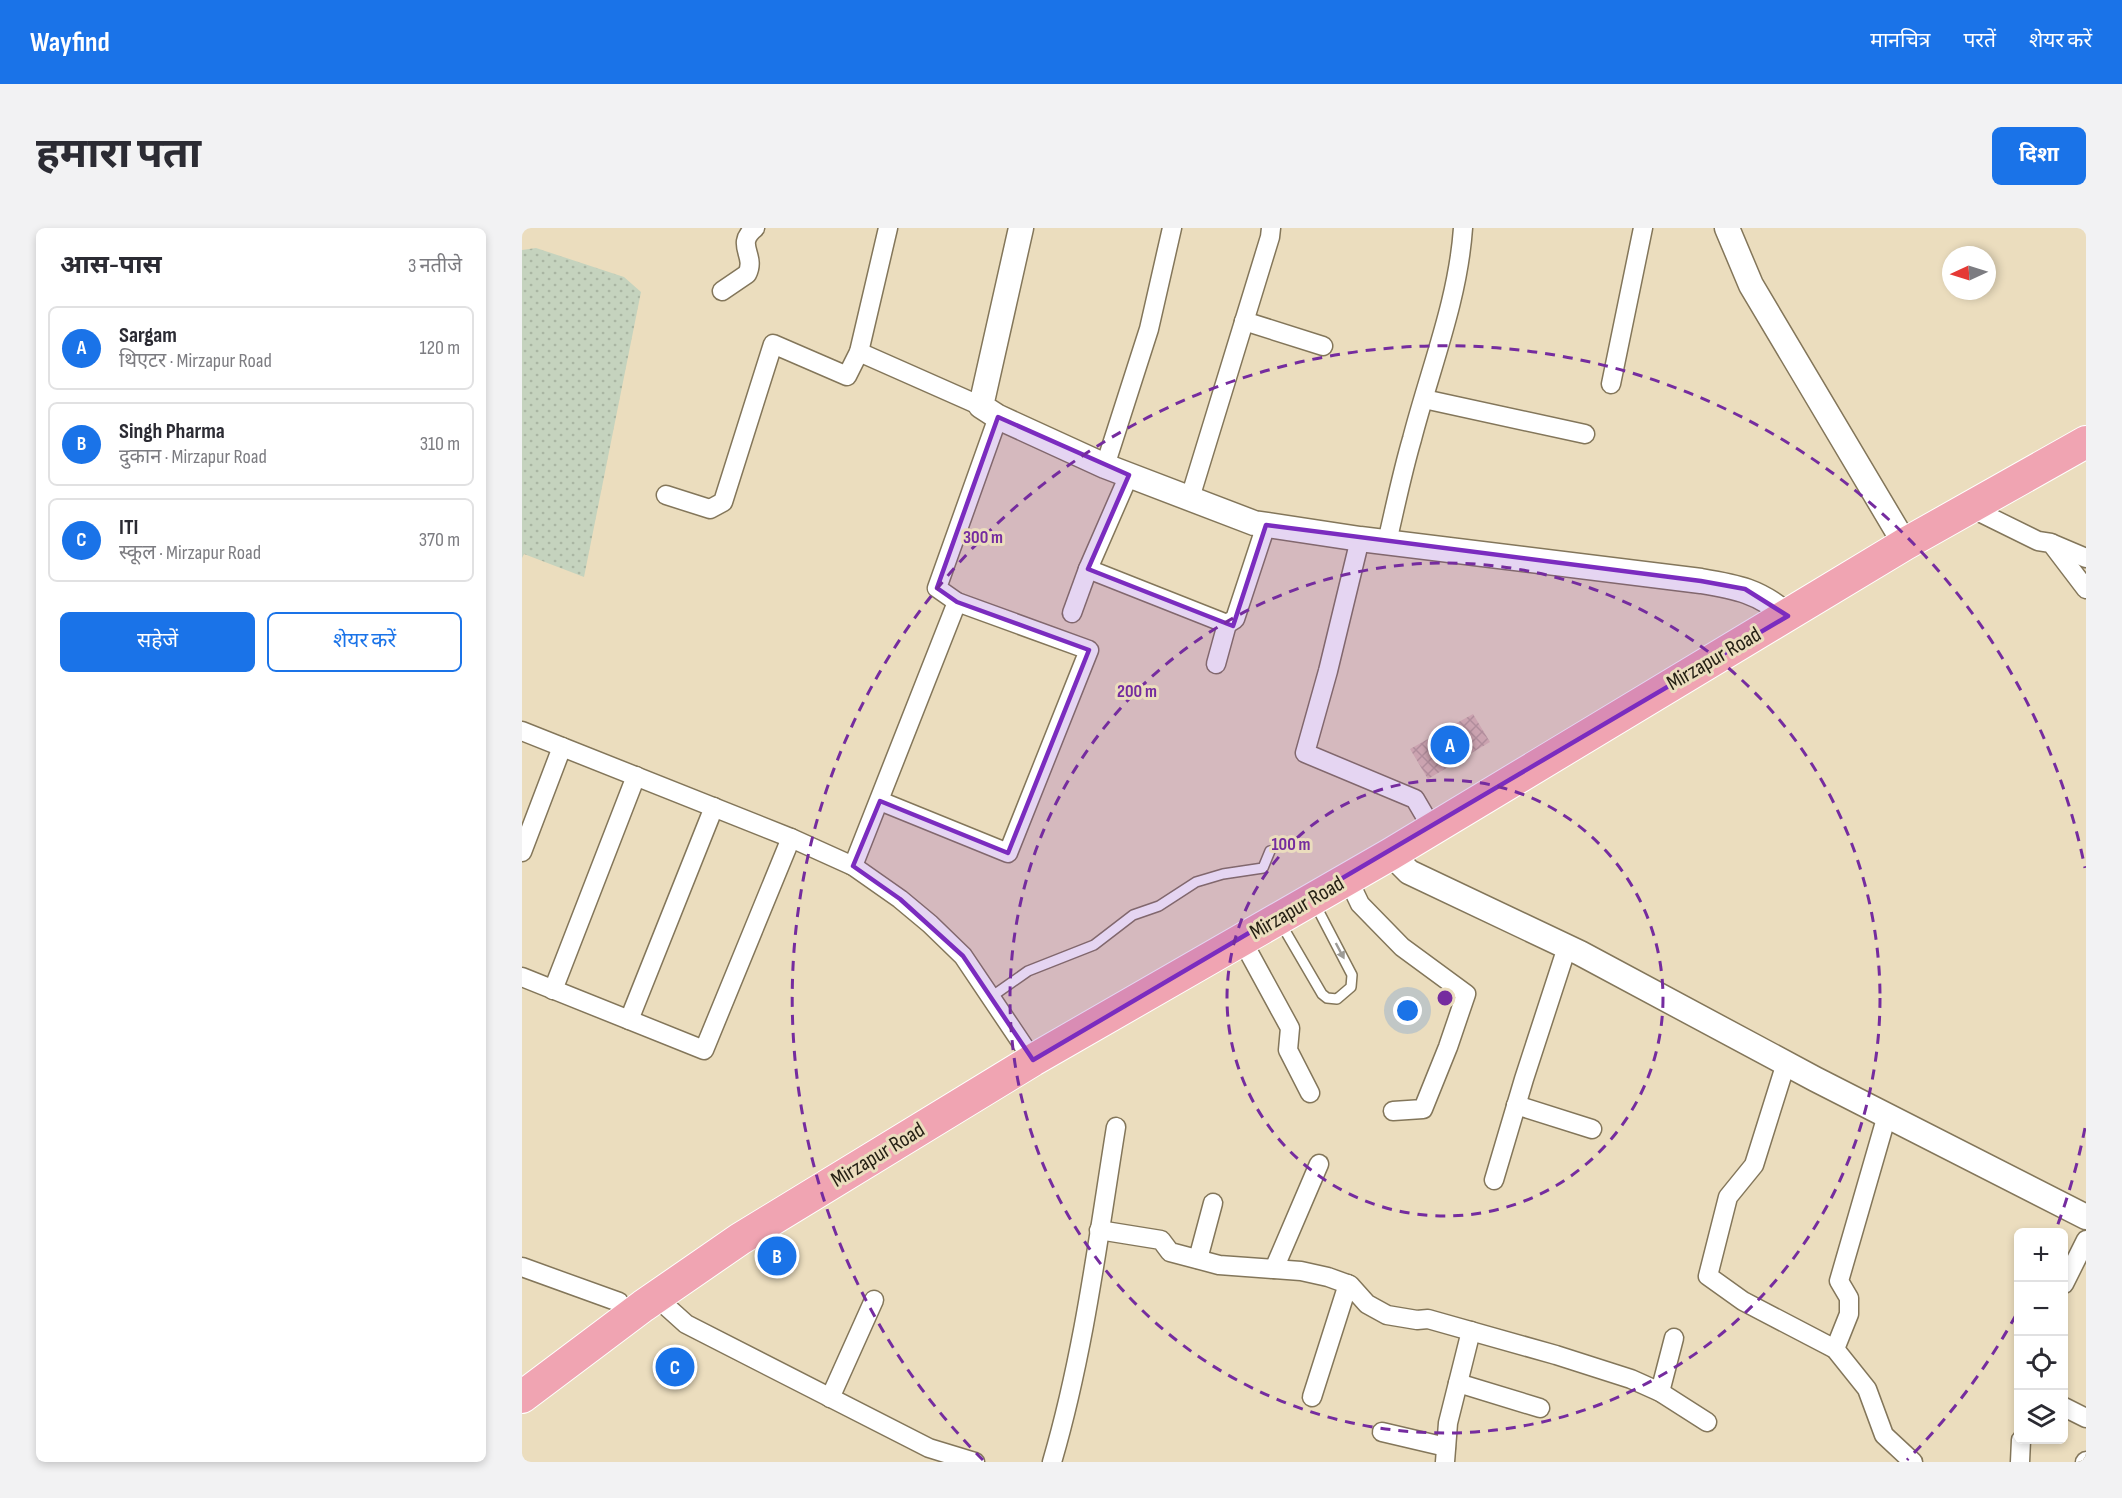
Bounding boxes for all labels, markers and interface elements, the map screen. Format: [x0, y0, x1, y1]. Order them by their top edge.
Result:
text: Wayfind [30, 26, 110, 59]
text: मानचित्र [1870, 28, 1930, 53]
text: परतें [1963, 28, 1996, 53]
text: शेयर करें [2029, 28, 2092, 53]
button: दिशा [1992, 127, 2086, 185]
text: हमारा पता [36, 129, 201, 180]
north arrow [1942, 246, 1996, 300]
text: आस-पास [60, 250, 162, 281]
text: 3 नतीजे [408, 254, 462, 278]
text: Sargam [119, 322, 177, 349]
text: A [77, 336, 86, 360]
text: 120 m [420, 336, 460, 360]
text: थिएटर · Mirzapur Road [119, 349, 272, 373]
text: Singh Pharma [119, 418, 225, 445]
text: B [77, 432, 86, 456]
text: 310 m [420, 432, 460, 456]
text: दुकान · Mirzapur Road [119, 445, 267, 469]
text: ITI [119, 514, 138, 541]
text: 300 m [963, 527, 1003, 548]
text: C [76, 528, 87, 552]
text: 370 m [419, 528, 460, 552]
text: स्कूल · Mirzapur Road [119, 541, 261, 565]
button: सहेजें [60, 612, 255, 672]
button: शेयर करें [267, 612, 462, 672]
street label: Mirzapur Road [1662, 621, 1766, 697]
text: 200 m [1117, 681, 1157, 702]
pin: A [1430, 722, 1470, 768]
text: 100 m [1272, 834, 1311, 855]
street label: Mirzapur Road [1245, 870, 1349, 946]
one-way arrow [1335, 942, 1345, 959]
centre of rings [1435, 988, 1455, 1008]
your location [1393, 996, 1422, 1025]
street label: Mirzapur Road [826, 1116, 930, 1194]
map controls [2014, 1228, 2068, 1444]
button: + [2014, 1228, 2068, 1282]
pin: B [758, 1234, 796, 1278]
button: − [2014, 1282, 2068, 1336]
button: locate [2014, 1336, 2068, 1390]
pin: C [656, 1344, 694, 1390]
button: layers [2014, 1390, 2068, 1444]

